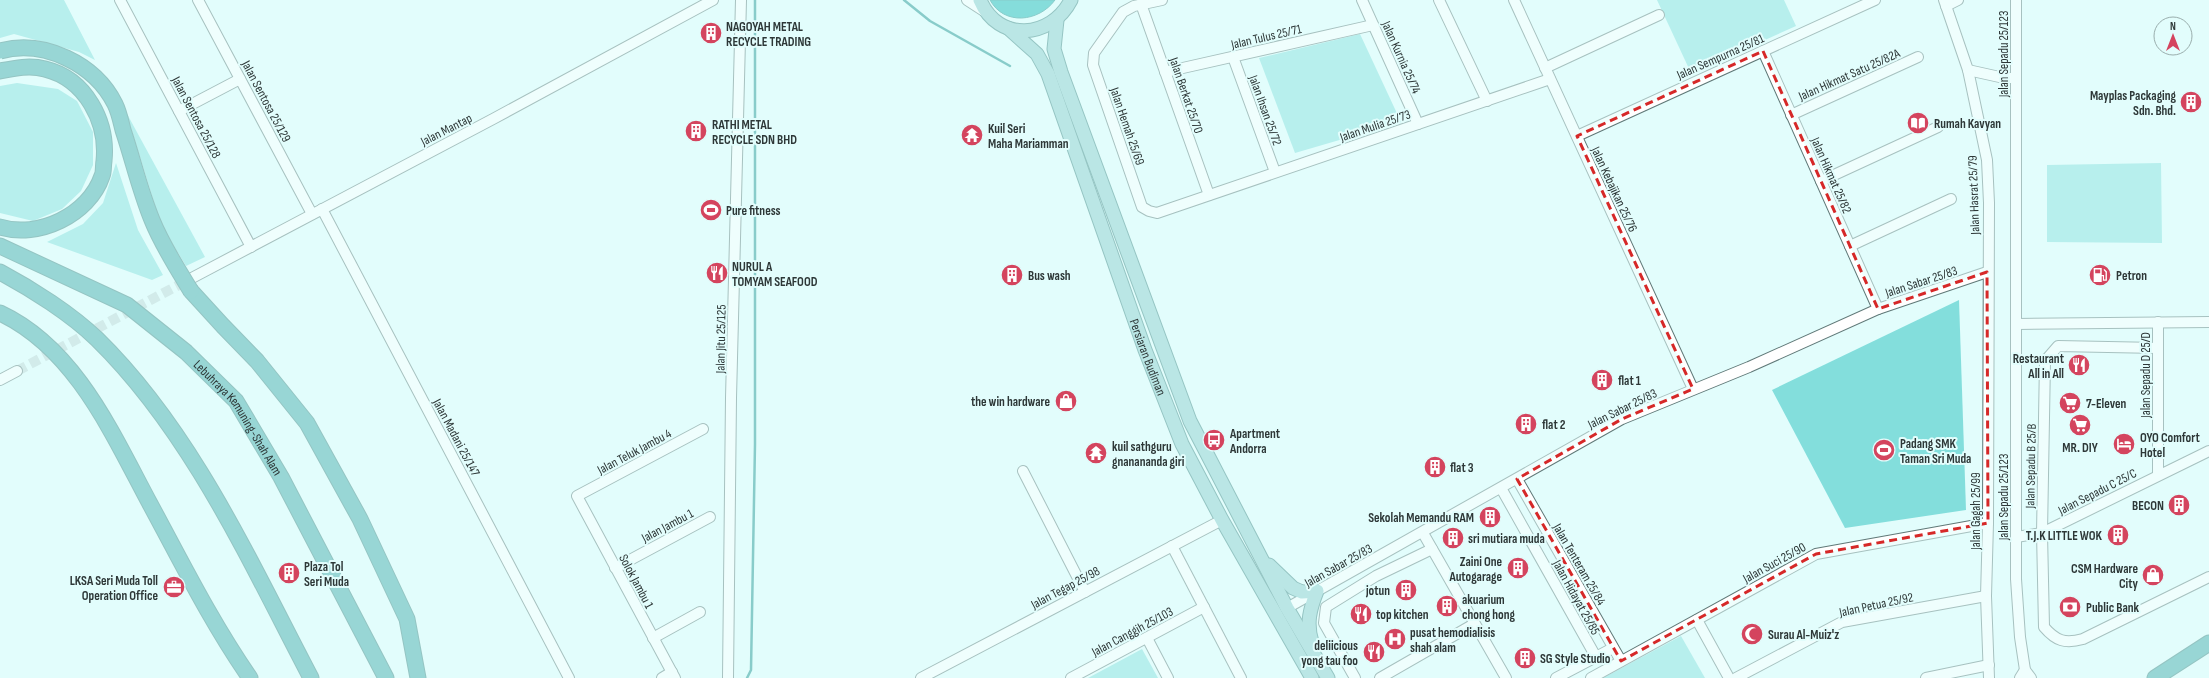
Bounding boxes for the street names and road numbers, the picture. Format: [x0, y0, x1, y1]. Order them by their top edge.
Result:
street label: Jalan Sepadu 25/123 [1996, 11, 2012, 98]
street label: Jalan Kurnia 25/74 [1378, 18, 1424, 97]
street label: Jalan Tulus 25/71 [1228, 21, 1303, 53]
street label: Jalan Sempurna 25/81 [1673, 30, 1767, 84]
street label: Jalan Hikmat Satu 25/82A [1795, 45, 1903, 105]
street label: Jalan Berkat 25/70 [1165, 54, 1207, 136]
street label: Jalan Sentosa 25/129 [237, 57, 294, 145]
street label: Jalan Ihsan 25/72 [1245, 72, 1285, 148]
street label: Jalan Sentosa 25/128 [167, 73, 224, 161]
street label: Jalan Hemah 25/69 [1106, 84, 1148, 168]
street label: Jalan Mulia 25/73 [1337, 106, 1413, 146]
street label: Jalan Mantap [417, 110, 475, 150]
street label: Jalan Hikmat 25/82 [1807, 134, 1855, 216]
street label: Jalan Kebajikan 25/76 [1587, 143, 1641, 235]
street label: Jalan Hasrat 25/79 [1965, 155, 1983, 236]
street label: Jalan Sabar 25/83 [1882, 263, 1959, 301]
street label: Jalan Jitu 25/125 [712, 304, 730, 375]
street label: Persiaran Budiman [1126, 317, 1169, 398]
street label: Jalan Sepadu D 25/D [2138, 332, 2154, 419]
street label: Lebuhraya Kemuning-Shah Alam [190, 357, 285, 479]
street label: Jalan Sabar 25/83 [1584, 385, 1660, 433]
street label: Jalan Madani 25/147 [429, 395, 484, 480]
street label: Jalan Sepadu B 25/B [2022, 423, 2040, 510]
street label: Jalan Teluk Jambu 4 [594, 425, 675, 479]
street label: Jalan Sepadu 25/123 [1996, 454, 2012, 541]
street label: Jalan Sepadu C 25/C [2055, 465, 2139, 519]
street label: Jalan Gagah 25/99 [1968, 472, 1984, 551]
street label: Jalan Jambu 1 [638, 505, 696, 547]
street label: Jalan Tenteram 25/84 [1549, 520, 1609, 609]
street label: Jalan Suci 25/90 [1739, 539, 1809, 587]
street label: Jalan Sabar 25/83 [1301, 541, 1375, 592]
street label: Solok Jambu 1 [615, 552, 657, 612]
street label: Jalan Hidayat 25/85 [1548, 556, 1603, 638]
street label: Jalan Tegap 25/98 [1027, 563, 1103, 613]
street label: Jalan Petua 25/92 [1837, 589, 1915, 621]
street label: Jalan Canggih 25/103 [1088, 604, 1176, 661]

